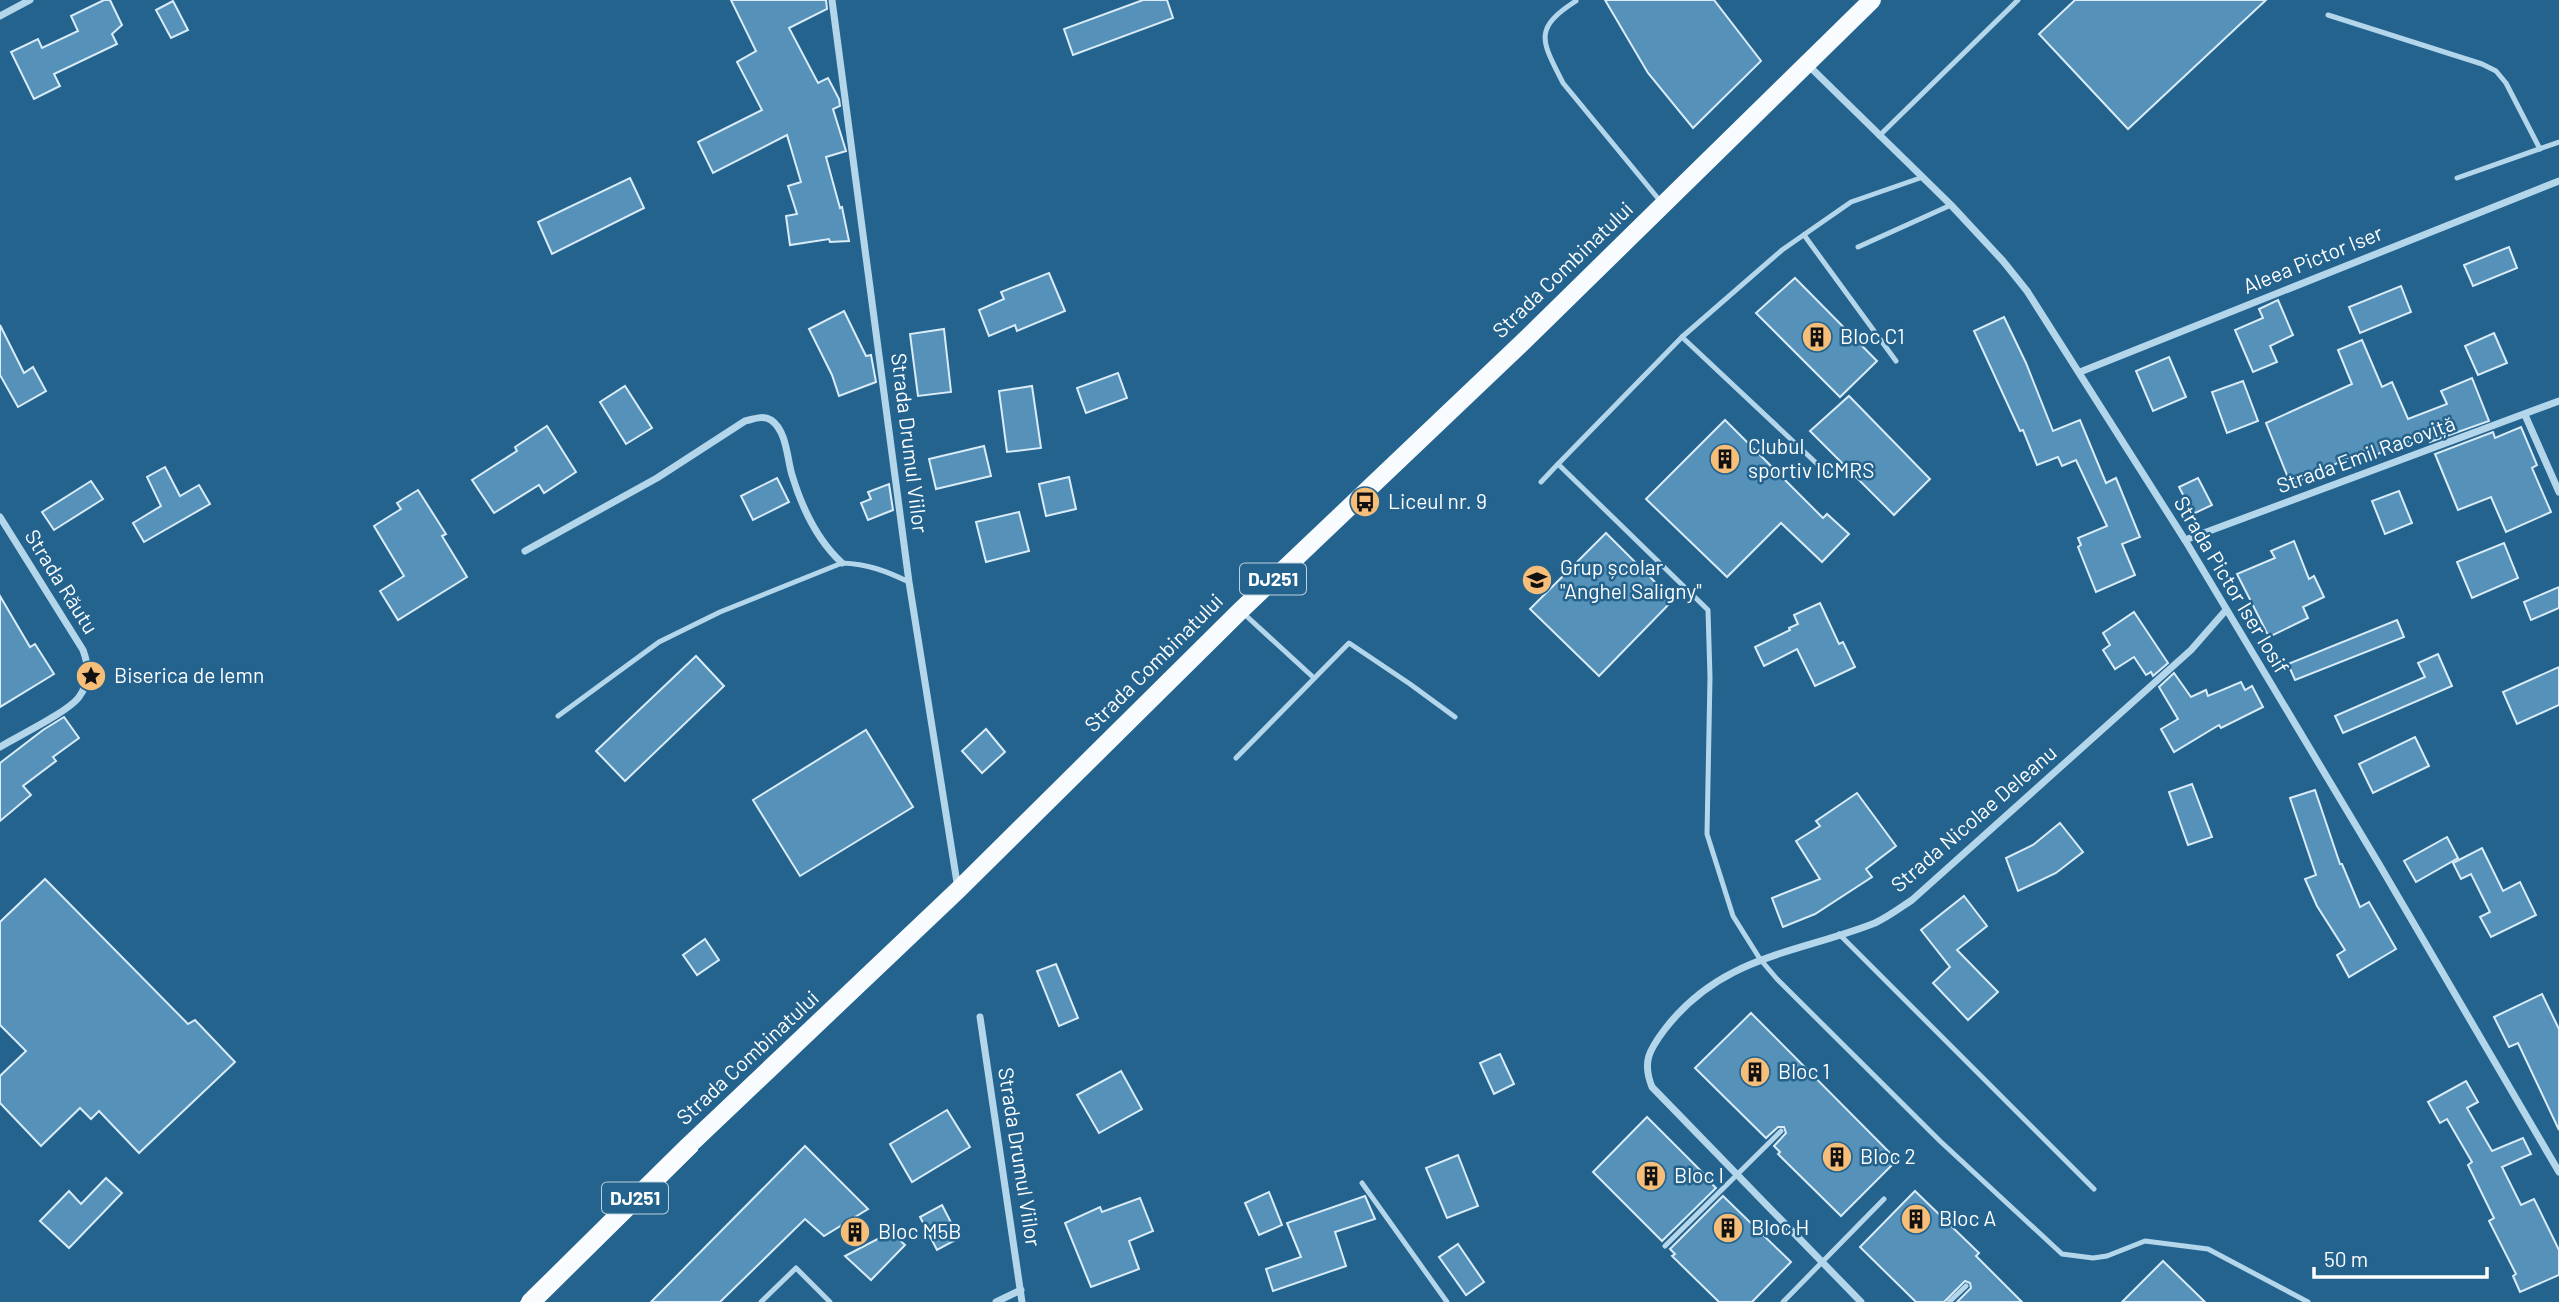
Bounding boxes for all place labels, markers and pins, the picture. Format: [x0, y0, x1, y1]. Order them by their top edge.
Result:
building icon: Bloc C1 [1800, 320, 1834, 354]
place label: Bloc C1 [1840, 323, 1905, 348]
place label: Clubul sportiv ICMRS [1748, 433, 1874, 482]
building icon: Clubul sportiv ICMRS [1708, 442, 1742, 476]
bus stop icon: Liceul nr. 9 [1348, 485, 1382, 519]
place label: Liceul nr. 9 [1388, 488, 1487, 513]
place label: Grup școlar "Anghel Saligny" [1560, 554, 1702, 603]
school or university icon: Grup școlar "Anghel Saligny" [1520, 563, 1554, 597]
place icon: Biserica de lemn [74, 659, 108, 693]
place label: Biserica de lemn [114, 662, 264, 687]
building icon: Bloc 1 [1738, 1055, 1772, 1089]
place label: Bloc 1 [1778, 1058, 1830, 1083]
building icon: Bloc 2 [1820, 1140, 1854, 1174]
place label: Bloc 2 [1860, 1143, 1916, 1168]
building icon: Bloc I [1634, 1159, 1668, 1193]
place label: Bloc I [1674, 1162, 1724, 1187]
building icon: Bloc A [1899, 1202, 1933, 1236]
place label: Bloc A [1939, 1205, 1997, 1230]
building icon: Bloc H [1711, 1211, 1745, 1245]
place label: Bloc H [1751, 1214, 1809, 1239]
building icon: Bloc M5B [838, 1215, 872, 1249]
place label: Bloc M5B [878, 1218, 962, 1243]

